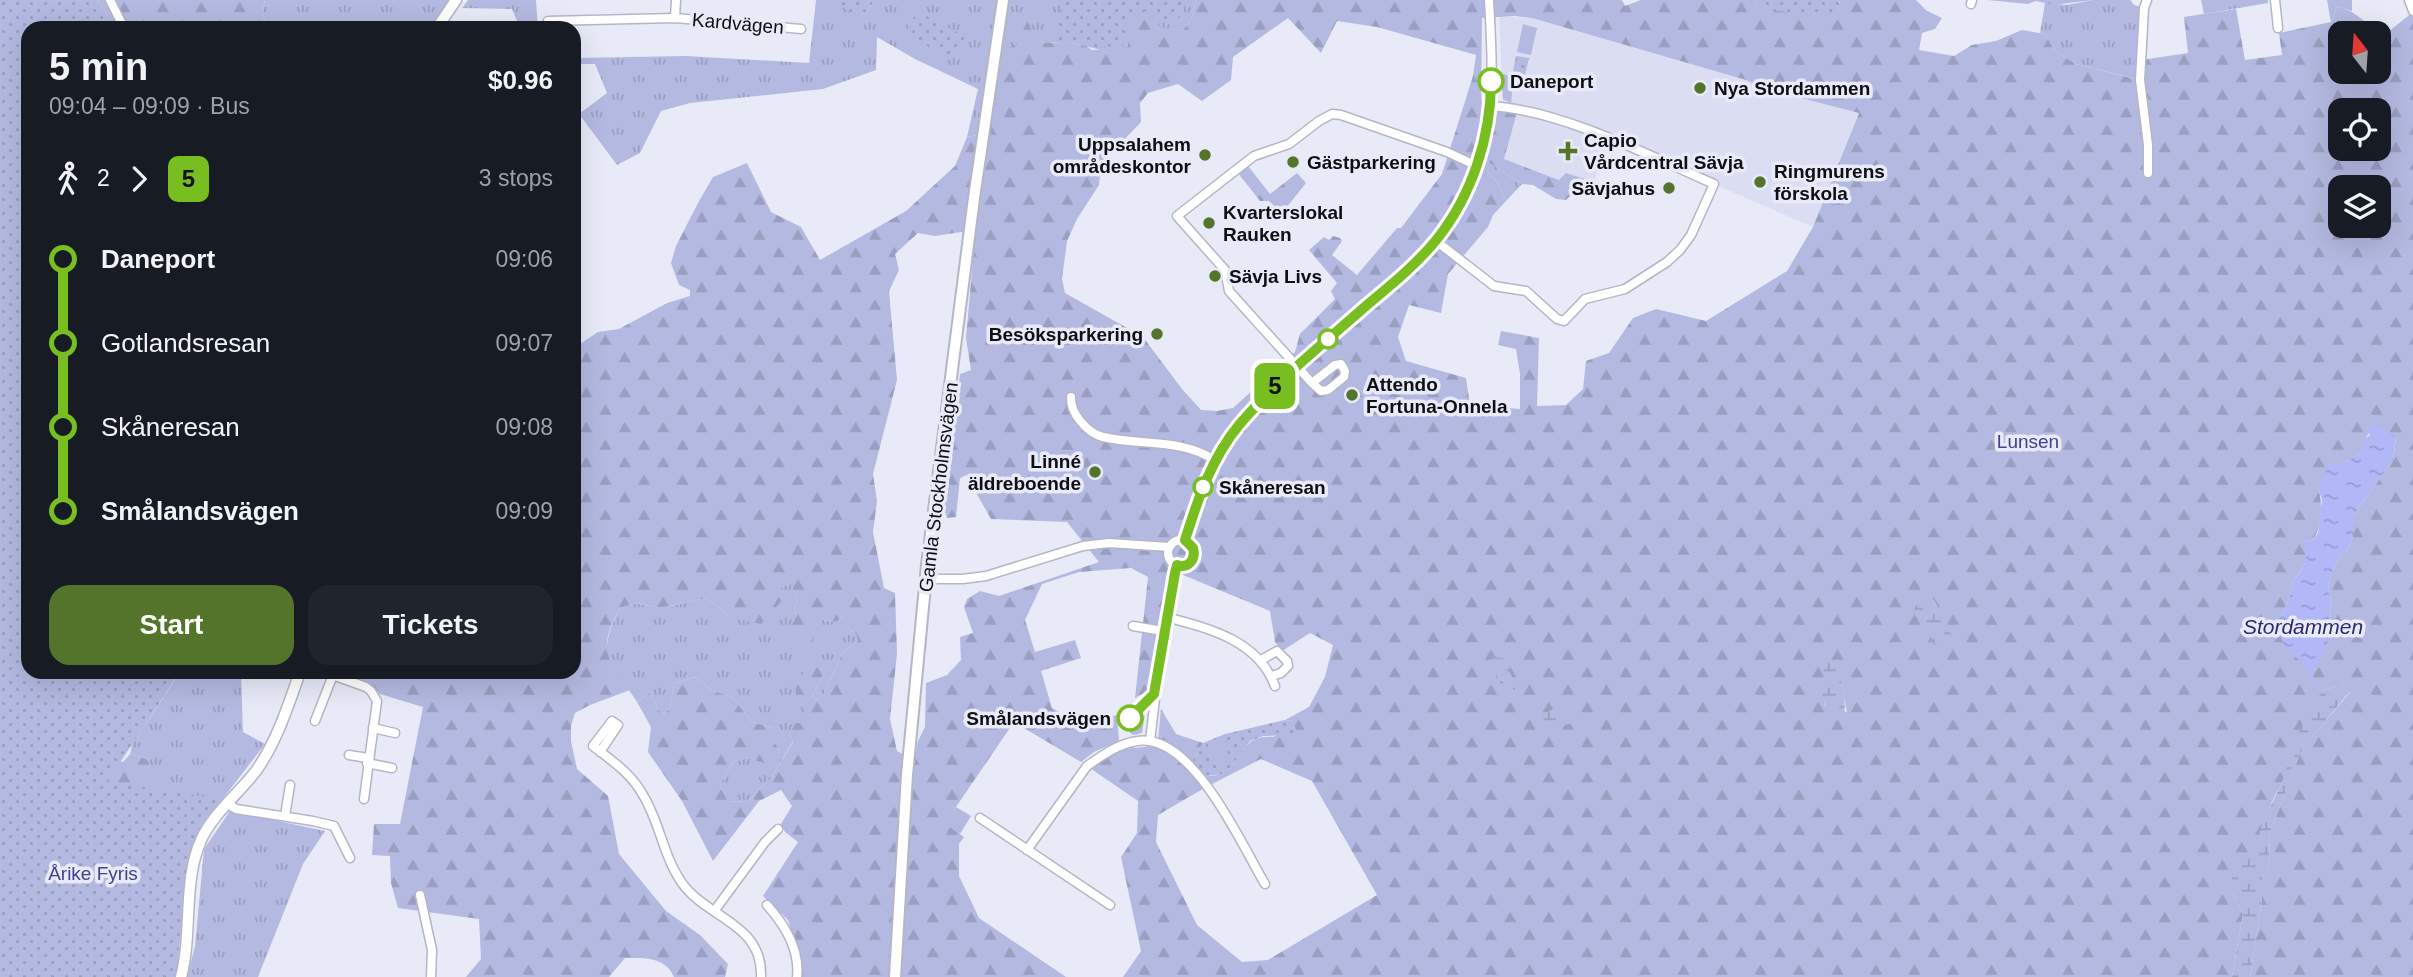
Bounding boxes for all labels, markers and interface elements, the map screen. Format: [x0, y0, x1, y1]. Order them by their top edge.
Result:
street label: Kardvägen [691, 9, 785, 38]
north arrow [2328, 21, 2390, 84]
map controls [2328, 21, 2391, 238]
text: 5 min [49, 46, 148, 88]
text: $0.96 [488, 65, 553, 95]
marker: Daneport [1478, 68, 1504, 94]
place label: Daneport [1510, 71, 1594, 92]
place label: Nya Stordammen [1714, 78, 1870, 99]
marker: Nya Stordammen [1692, 80, 1708, 96]
text: 09:04 – 09:09 · Bus [49, 93, 250, 119]
button: locate [2328, 98, 2391, 161]
place label: Capio Vårdcentral Sävja [1584, 130, 1744, 173]
place label: Uppsalahem områdeskontor [1053, 134, 1192, 177]
marker: Capio Vårdcentral Sävja [1558, 141, 1578, 161]
marker: Uppsalahem områdeskontor [1197, 147, 1213, 163]
place label: Gästparkering [1307, 152, 1436, 173]
marker: Gästparkering [1285, 154, 1301, 170]
icon: walk [49, 160, 87, 198]
icon: forward [120, 160, 158, 198]
place label: Ringmurens förskola [1774, 161, 1885, 204]
text: 2 [97, 165, 110, 191]
text: 5 [182, 165, 195, 192]
text: 3 stops [479, 165, 553, 191]
marker: Ringmurens förskola [1752, 174, 1768, 190]
button: layers [2328, 175, 2391, 238]
place label: Sävjahus [1572, 178, 1655, 199]
marker: Sävjahus [1661, 180, 1677, 196]
place label: Kvarterslokal Rauken [1223, 202, 1343, 245]
marker: Kvarterslokal Rauken [1201, 215, 1217, 231]
text: Daneport [101, 244, 215, 274]
text: 09:06 [495, 246, 553, 272]
place label: Sävja Livs [1229, 266, 1322, 287]
marker: Sävja Livs [1207, 268, 1223, 284]
place label: Besöksparkering [989, 324, 1143, 345]
marker: Besöksparkering [1149, 326, 1165, 342]
text: Gotlandsresan [101, 328, 270, 358]
unlabelled marker [1318, 329, 1338, 349]
text: 09:07 [495, 330, 553, 356]
line badge: 5 [1252, 363, 1298, 409]
text: 5 [1268, 372, 1282, 399]
place label: Attendo Fortuna-Onnela [1366, 374, 1508, 417]
street label: Gamla Stockholmsvägen [915, 381, 962, 593]
marker: Attendo Fortuna-Onnela [1344, 387, 1360, 403]
text: Skåneresan [101, 412, 240, 442]
text: 09:08 [495, 414, 553, 440]
park label: Lunsen [1997, 431, 2059, 452]
place label: Linné äldreboende [968, 451, 1081, 494]
marker: Linné äldreboende [1087, 464, 1103, 480]
marker: Skåneresan [1193, 477, 1213, 497]
place label: Skåneresan [1219, 477, 1326, 498]
text: Smålandsvägen [101, 496, 299, 526]
text: 09:09 [495, 498, 553, 524]
button: Start [49, 585, 294, 665]
button: Tickets [308, 585, 553, 665]
water label: Stordammen [2243, 615, 2363, 638]
marker: Smålandsvägen [1117, 705, 1143, 731]
place label: Smålandsvägen [966, 708, 1111, 729]
park label: Årike Fyris [48, 863, 138, 884]

